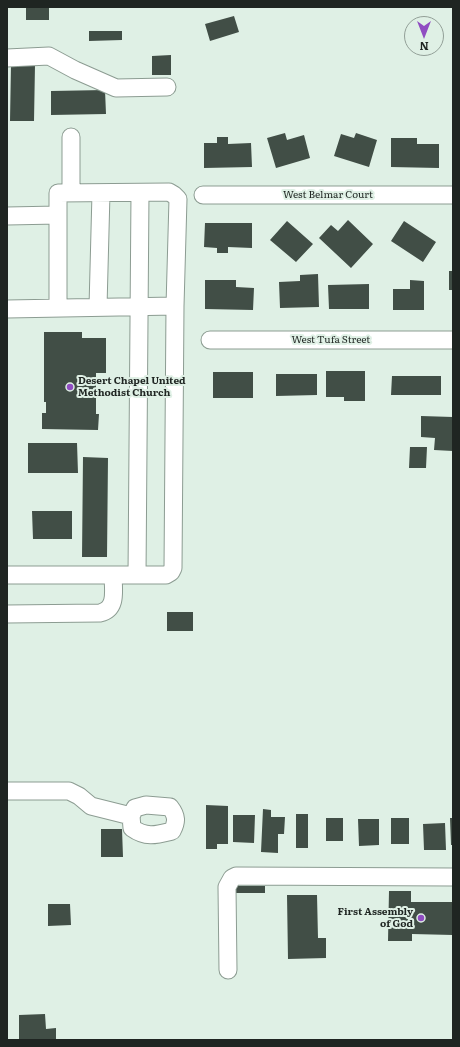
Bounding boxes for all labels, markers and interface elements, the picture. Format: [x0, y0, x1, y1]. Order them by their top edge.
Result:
north arrow [404, 16, 444, 56]
text: N [419, 39, 429, 55]
street label: West Belmar Court [283, 189, 373, 201]
street label: West Tufa Street [292, 334, 370, 346]
place label: Desert Chapel United Methodist Church [78, 375, 186, 398]
marker: Desert Chapel United Methodist Church [65, 382, 75, 392]
place label: First Assembly of God [338, 906, 413, 930]
marker: First Assembly of God [416, 913, 426, 923]

